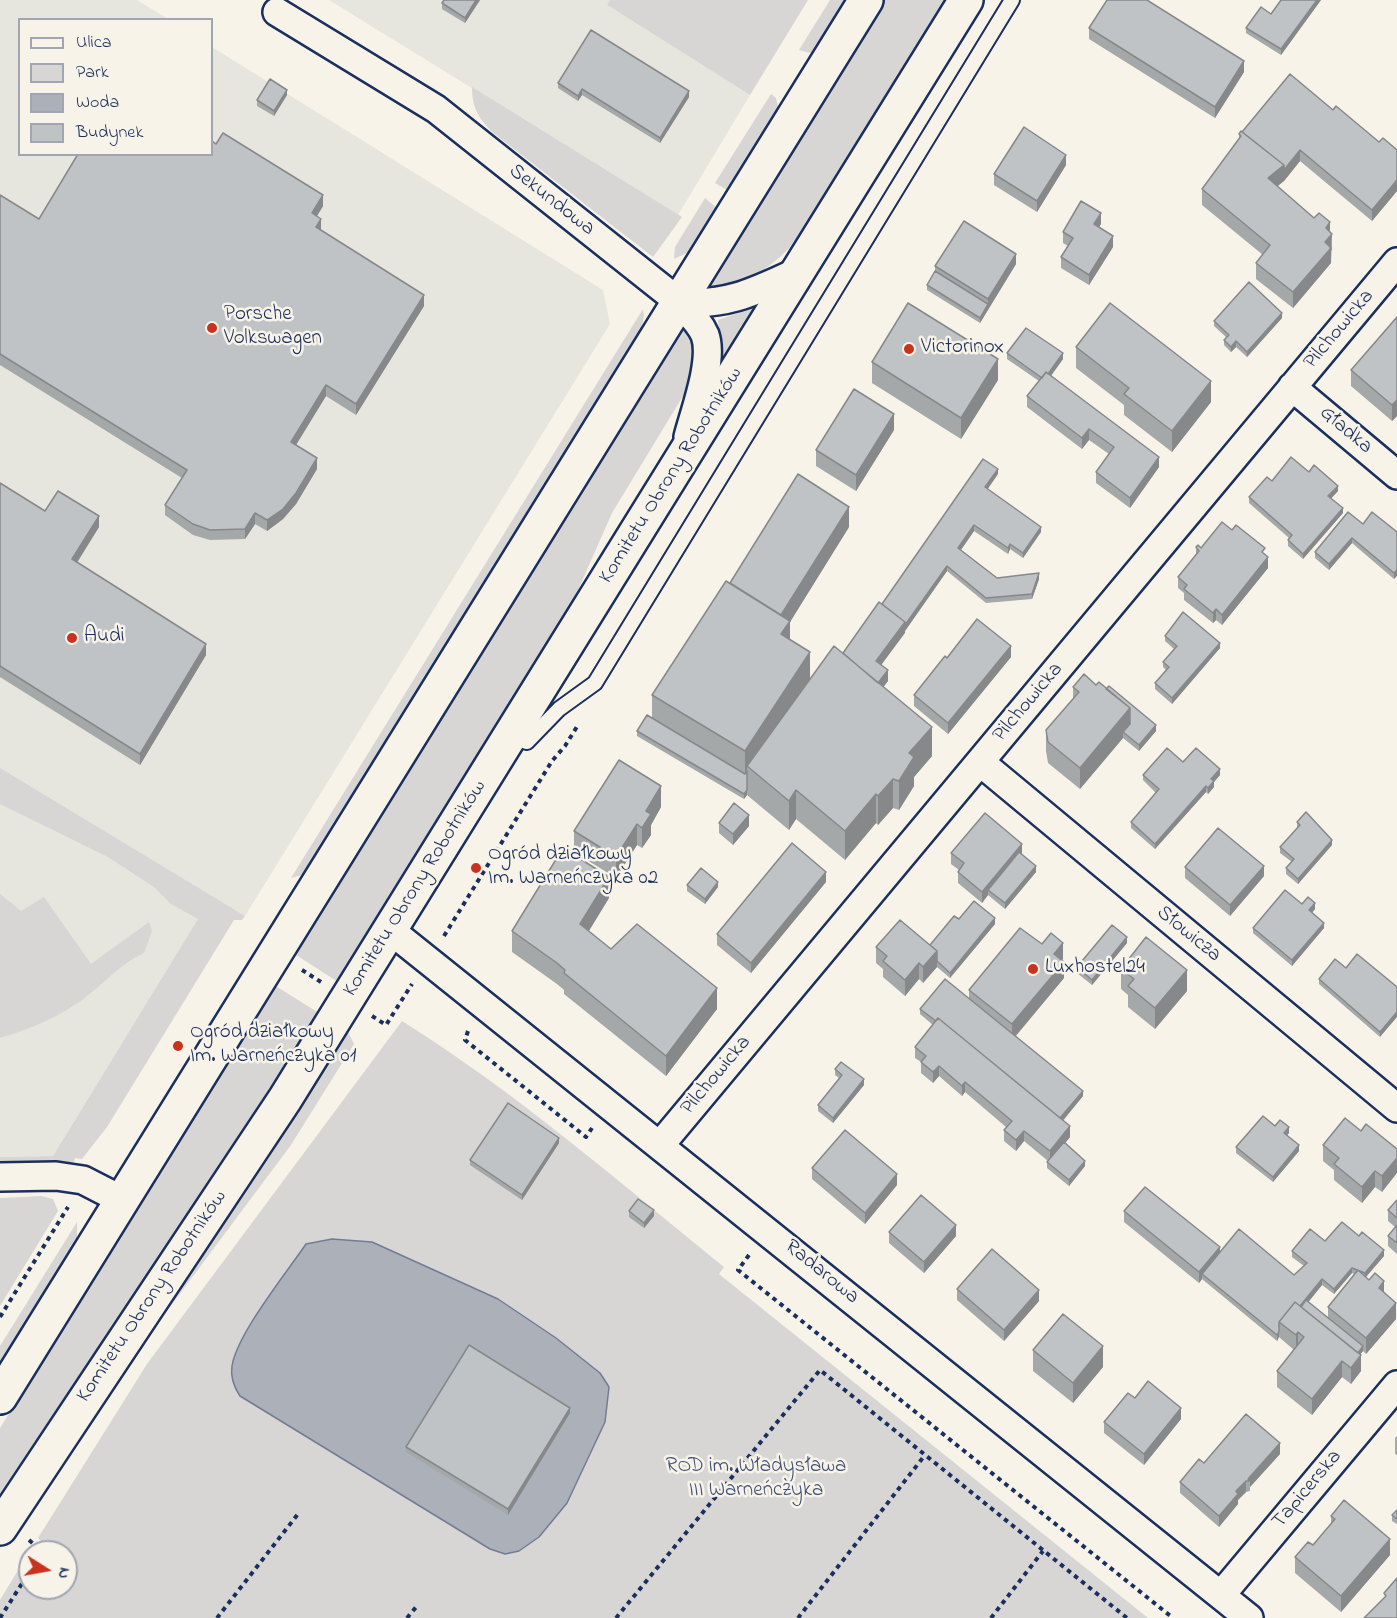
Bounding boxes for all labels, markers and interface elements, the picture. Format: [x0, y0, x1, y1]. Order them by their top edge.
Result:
legend [18, 18, 213, 156]
text: Ulica [76, 30, 111, 56]
text: Park [76, 60, 109, 86]
text: Woda [76, 90, 119, 116]
text: Budynek [76, 120, 143, 146]
street label: Sekundowa [503, 160, 599, 242]
street label: Pilchowicka [1300, 285, 1380, 375]
place label: Porsche Volkswagen [224, 303, 322, 353]
marker: Porsche Volkswagen [205, 321, 219, 335]
place label: Victorinox [921, 336, 1004, 362]
marker: Victorinox [902, 342, 916, 356]
street label: Komitetu Obrony Robotników [595, 363, 749, 589]
street label: Gładka [1313, 402, 1377, 460]
place label: Audi [84, 625, 124, 651]
marker: Audi [65, 631, 79, 645]
street label: Pilchowicka [989, 658, 1069, 748]
street label: Komitetu Obrony Robotników [339, 776, 493, 1002]
place label: Ogród działkowy Im. Warneńczyka 02 [488, 843, 658, 893]
marker: Ogród działkowy Im. Warneńczyka 02 [469, 861, 483, 875]
street label: Słowicza [1150, 901, 1226, 969]
place label: Luxhostel24 [1045, 956, 1145, 982]
marker: Luxhostel24 [1026, 962, 1040, 976]
place label: Ogród działkowy Im. Warneńczyka 01 [190, 1021, 356, 1071]
street label: Pilchowicka [677, 1031, 757, 1121]
marker: Ogród działkowy Im. Warneńczyka 01 [171, 1039, 185, 1053]
street label: Komitetu Obrony Robotników [73, 1186, 233, 1408]
street label: Radarowa [779, 1235, 863, 1311]
street label: Tapicerska [1268, 1445, 1348, 1535]
park label: ROD im. Władysława III Warneńczyka [666, 1455, 846, 1505]
north arrow [18, 1540, 78, 1600]
text: N [51, 1565, 77, 1581]

